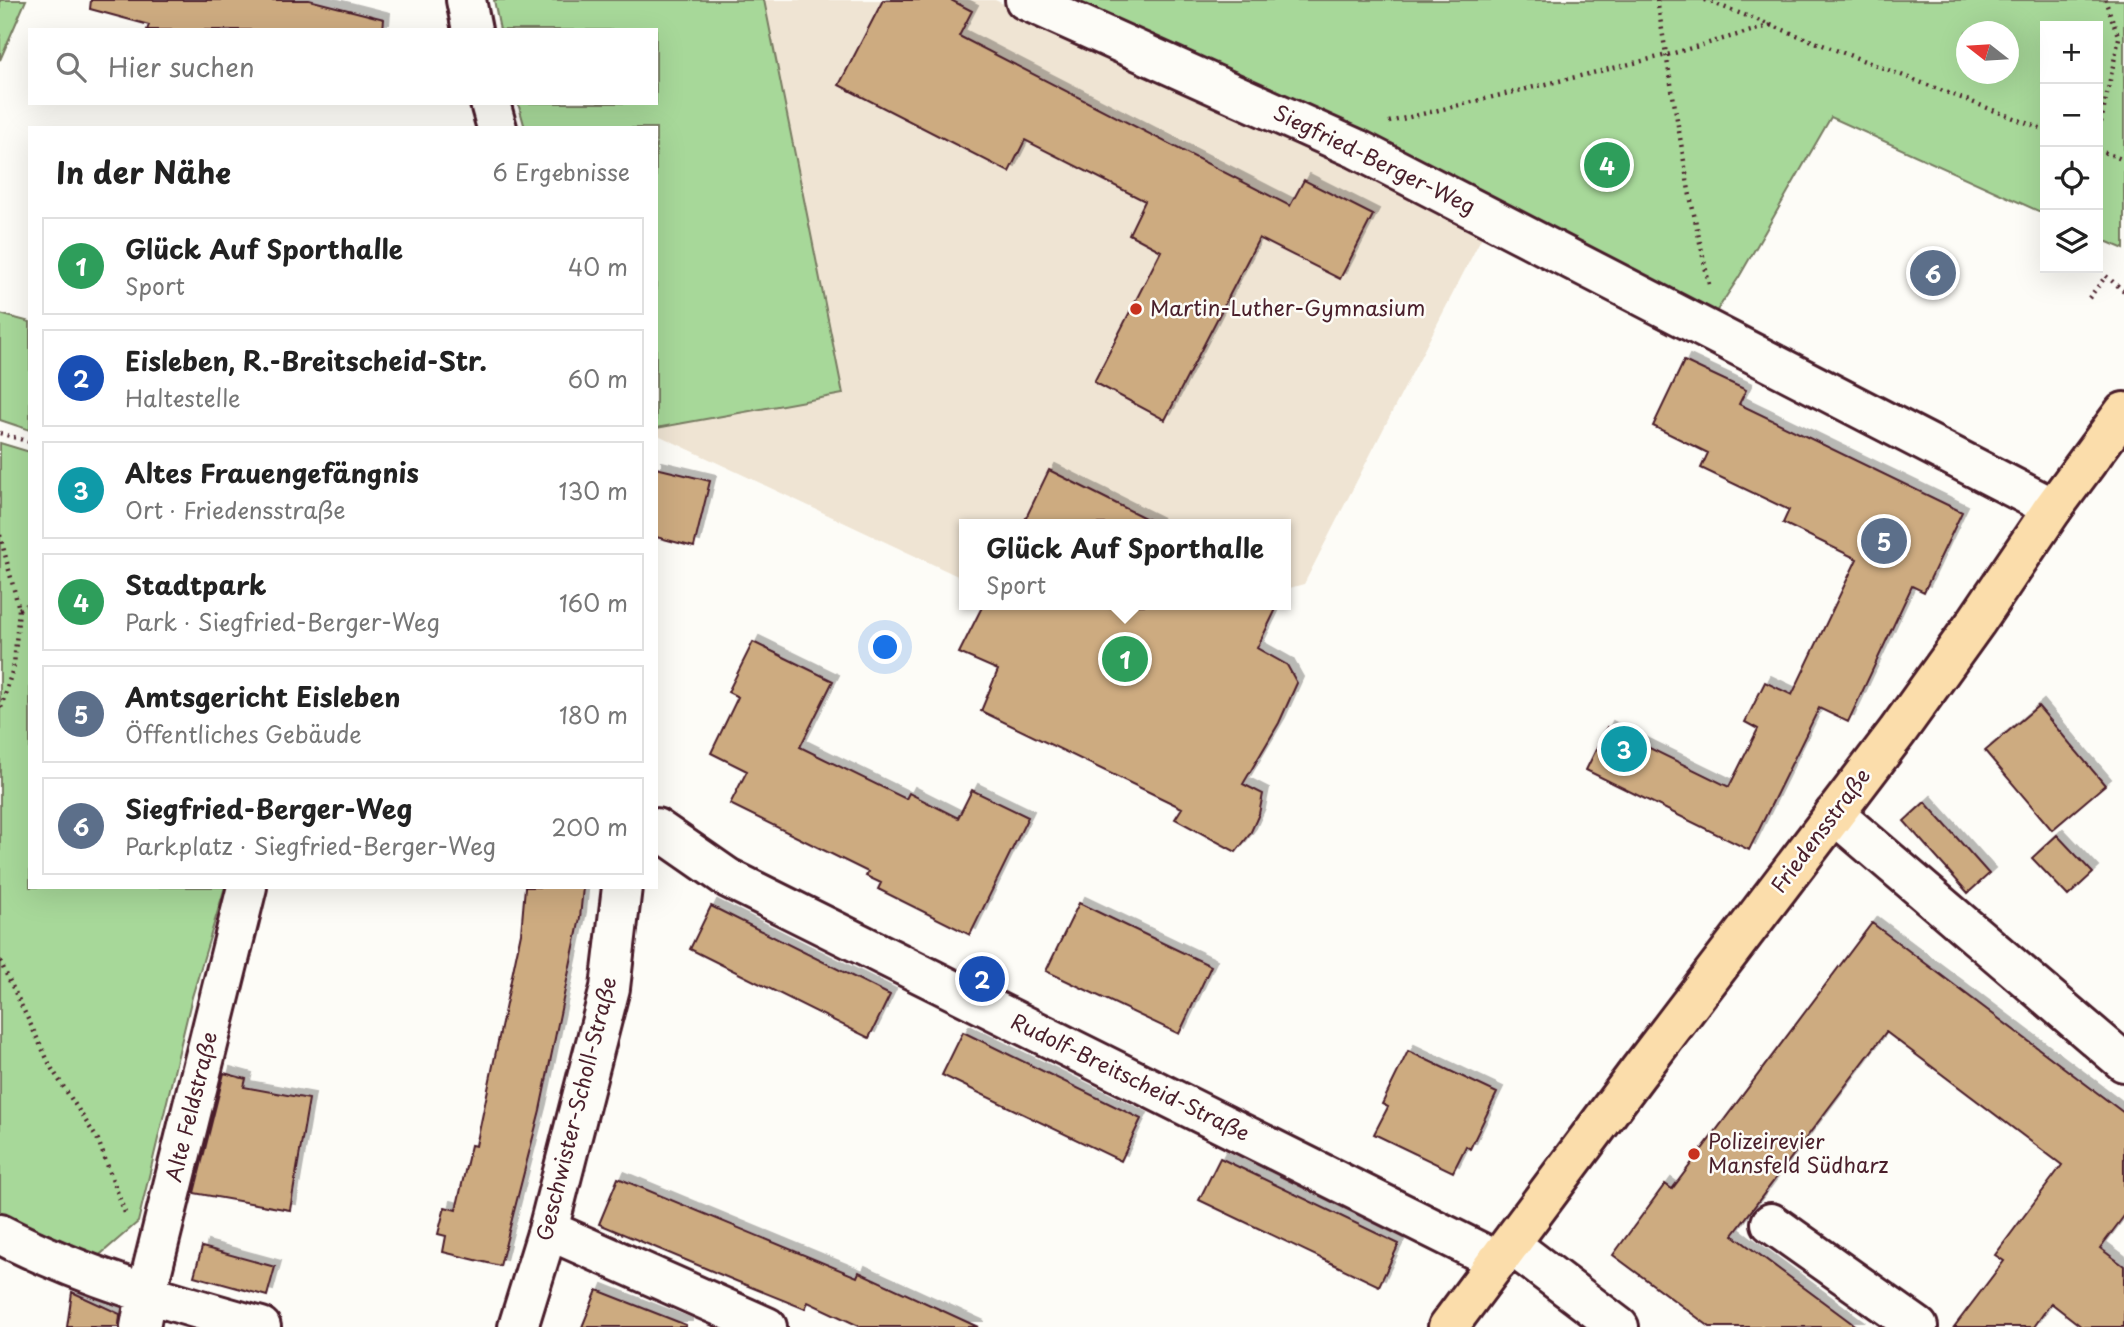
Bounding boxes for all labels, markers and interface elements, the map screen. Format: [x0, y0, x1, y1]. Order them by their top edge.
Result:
north arrow [1956, 21, 2019, 84]
map controls [2040, 21, 2103, 273]
button: + [2040, 21, 2103, 84]
search box [28, 28, 658, 105]
text: Hier suchen [108, 47, 255, 86]
icon: search [52, 48, 90, 86]
button: − [2040, 84, 2103, 147]
street label: Siegfried-Berger-Weg [1269, 95, 1481, 221]
pin: 4 [1584, 139, 1630, 191]
button: locate [2040, 147, 2103, 210]
text: In der Nähe [56, 149, 231, 194]
text: 6 Ergebnisse [493, 154, 630, 189]
button: layers [2040, 210, 2103, 273]
text: Glück Auf Sporthalle [125, 229, 403, 268]
pin: 6 [1910, 247, 1956, 299]
text: 1 [76, 249, 87, 284]
text: 40 m [568, 249, 628, 284]
text: Sport [125, 268, 185, 303]
place label: Martin-Luther-Gymnasium [1150, 291, 1425, 323]
marker: Martin-Luther-Gymnasium [1128, 301, 1144, 317]
text: Eisleben, R.-Breitscheid-Str. [125, 341, 487, 380]
text: 2 [73, 361, 89, 396]
text: 60 m [568, 361, 628, 396]
text: Haltestelle [125, 380, 240, 415]
text: Altes Frauengefängnis [125, 453, 419, 492]
text: 3 [73, 473, 89, 508]
text: 130 m [558, 473, 628, 508]
text: Ort · Friedensstraße [125, 492, 346, 527]
pin: 5 [1861, 515, 1907, 567]
popup [959, 519, 1291, 610]
text: Glück Auf Sporthalle [986, 528, 1264, 567]
text: Stadtpark [125, 565, 266, 604]
text: Sport [986, 567, 1046, 602]
text: 4 [73, 585, 89, 620]
text: 160 m [559, 585, 628, 620]
text: Park · Siegfried-Berger-Weg [125, 604, 440, 639]
your location [868, 630, 902, 664]
pin: 1 [1102, 633, 1148, 685]
text: Amtsgericht Eisleben [125, 677, 400, 716]
text: 5 [74, 697, 88, 732]
text: 180 m [559, 697, 628, 732]
text: Öffentliches Gebäude [125, 716, 362, 751]
pin: 3 [1601, 723, 1647, 775]
street label: Friedensstraße [1762, 761, 1877, 899]
text: Siegfried-Berger-Weg [125, 789, 412, 828]
text: 6 [73, 809, 89, 844]
text: 200 m [551, 809, 628, 844]
text: Parkplatz · Siegfried-Berger-Weg [125, 828, 496, 863]
pin: 2 [959, 953, 1005, 1005]
street label: Geschwister-Scholl-Straße [527, 973, 623, 1244]
street label: Rudolf-Breitscheid-Straße [1006, 1004, 1256, 1148]
street label: Alte Feldstraße [156, 1028, 224, 1185]
place label: Polizeirevier Mansfeld Südharz [1708, 1124, 1889, 1180]
marker: Polizeirevier Mansfeld Südharz [1686, 1146, 1702, 1162]

